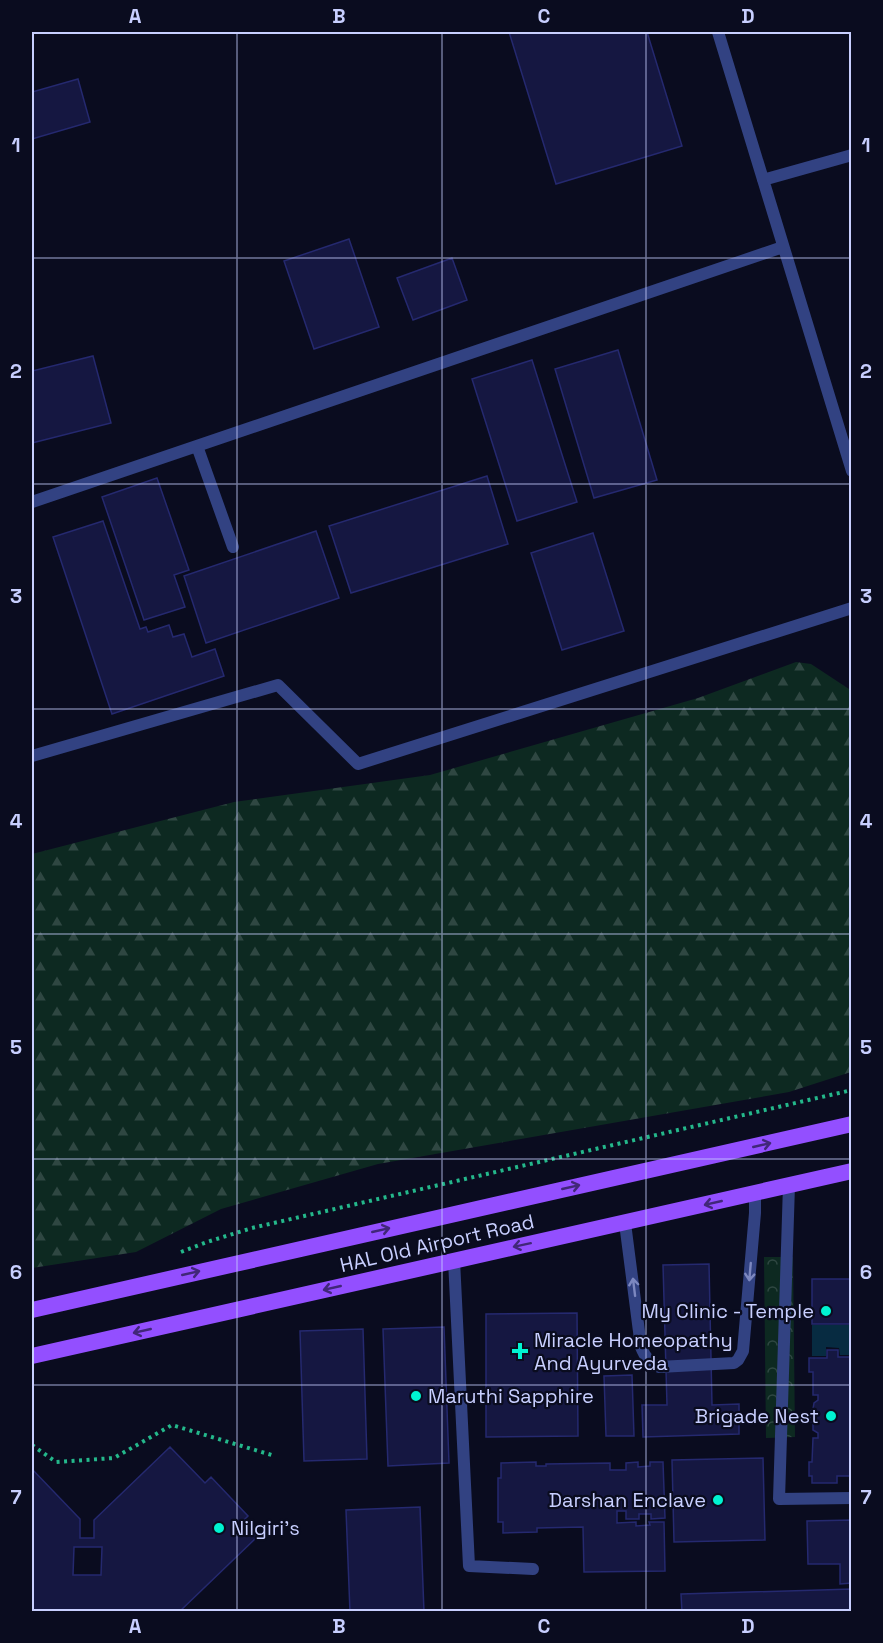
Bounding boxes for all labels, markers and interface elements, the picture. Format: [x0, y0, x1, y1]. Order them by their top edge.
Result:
text: A [129, 3, 142, 29]
text: B [332, 3, 346, 29]
text: C [538, 3, 551, 29]
text: D [741, 3, 755, 29]
text: 1 [11, 132, 21, 158]
text: 1 [861, 132, 871, 158]
text: 2 [10, 358, 22, 384]
text: 2 [860, 358, 872, 384]
text: 3 [10, 583, 22, 609]
text: 3 [860, 583, 872, 609]
text: 4 [10, 808, 23, 834]
text: 4 [860, 808, 873, 834]
text: 5 [10, 1034, 22, 1060]
text: 5 [860, 1034, 872, 1060]
one-way arrow [752, 1138, 771, 1150]
one-way arrow [562, 1181, 581, 1193]
one-way arrow [703, 1197, 722, 1209]
street label: HAL Old Airport Road [337, 1208, 537, 1278]
one-way arrow [371, 1224, 390, 1236]
one-way arrow [513, 1240, 533, 1251]
text: 6 [10, 1259, 22, 1285]
text: 6 [860, 1259, 872, 1285]
one-way arrow [744, 1262, 755, 1282]
one-way arrow [181, 1267, 200, 1279]
one-way arrow [628, 1278, 639, 1298]
one-way arrow [323, 1283, 342, 1294]
place label: My Clinic - Temple [641, 1298, 814, 1324]
marker: My Clinic - Temple [819, 1304, 833, 1318]
one-way arrow [133, 1326, 152, 1337]
place label: Miracle Homeopathy And Ayurveda [534, 1327, 733, 1376]
marker: Miracle Homeopathy And Ayurveda [511, 1342, 529, 1360]
place label: Maruthi Sapphire [428, 1383, 594, 1409]
marker: Maruthi Sapphire [409, 1389, 423, 1403]
place label: Brigade Nest [695, 1403, 819, 1429]
marker: Brigade Nest [824, 1409, 838, 1423]
text: 7 [10, 1484, 22, 1510]
text: 7 [860, 1484, 872, 1510]
place label: Darshan Enclave [549, 1487, 706, 1513]
marker: Darshan Enclave [711, 1493, 725, 1507]
place label: Nilgiri's [231, 1515, 300, 1541]
marker: Nilgiri's [212, 1521, 226, 1535]
text: A [129, 1613, 142, 1639]
text: B [332, 1613, 346, 1639]
text: C [538, 1613, 551, 1639]
text: D [741, 1613, 755, 1639]

